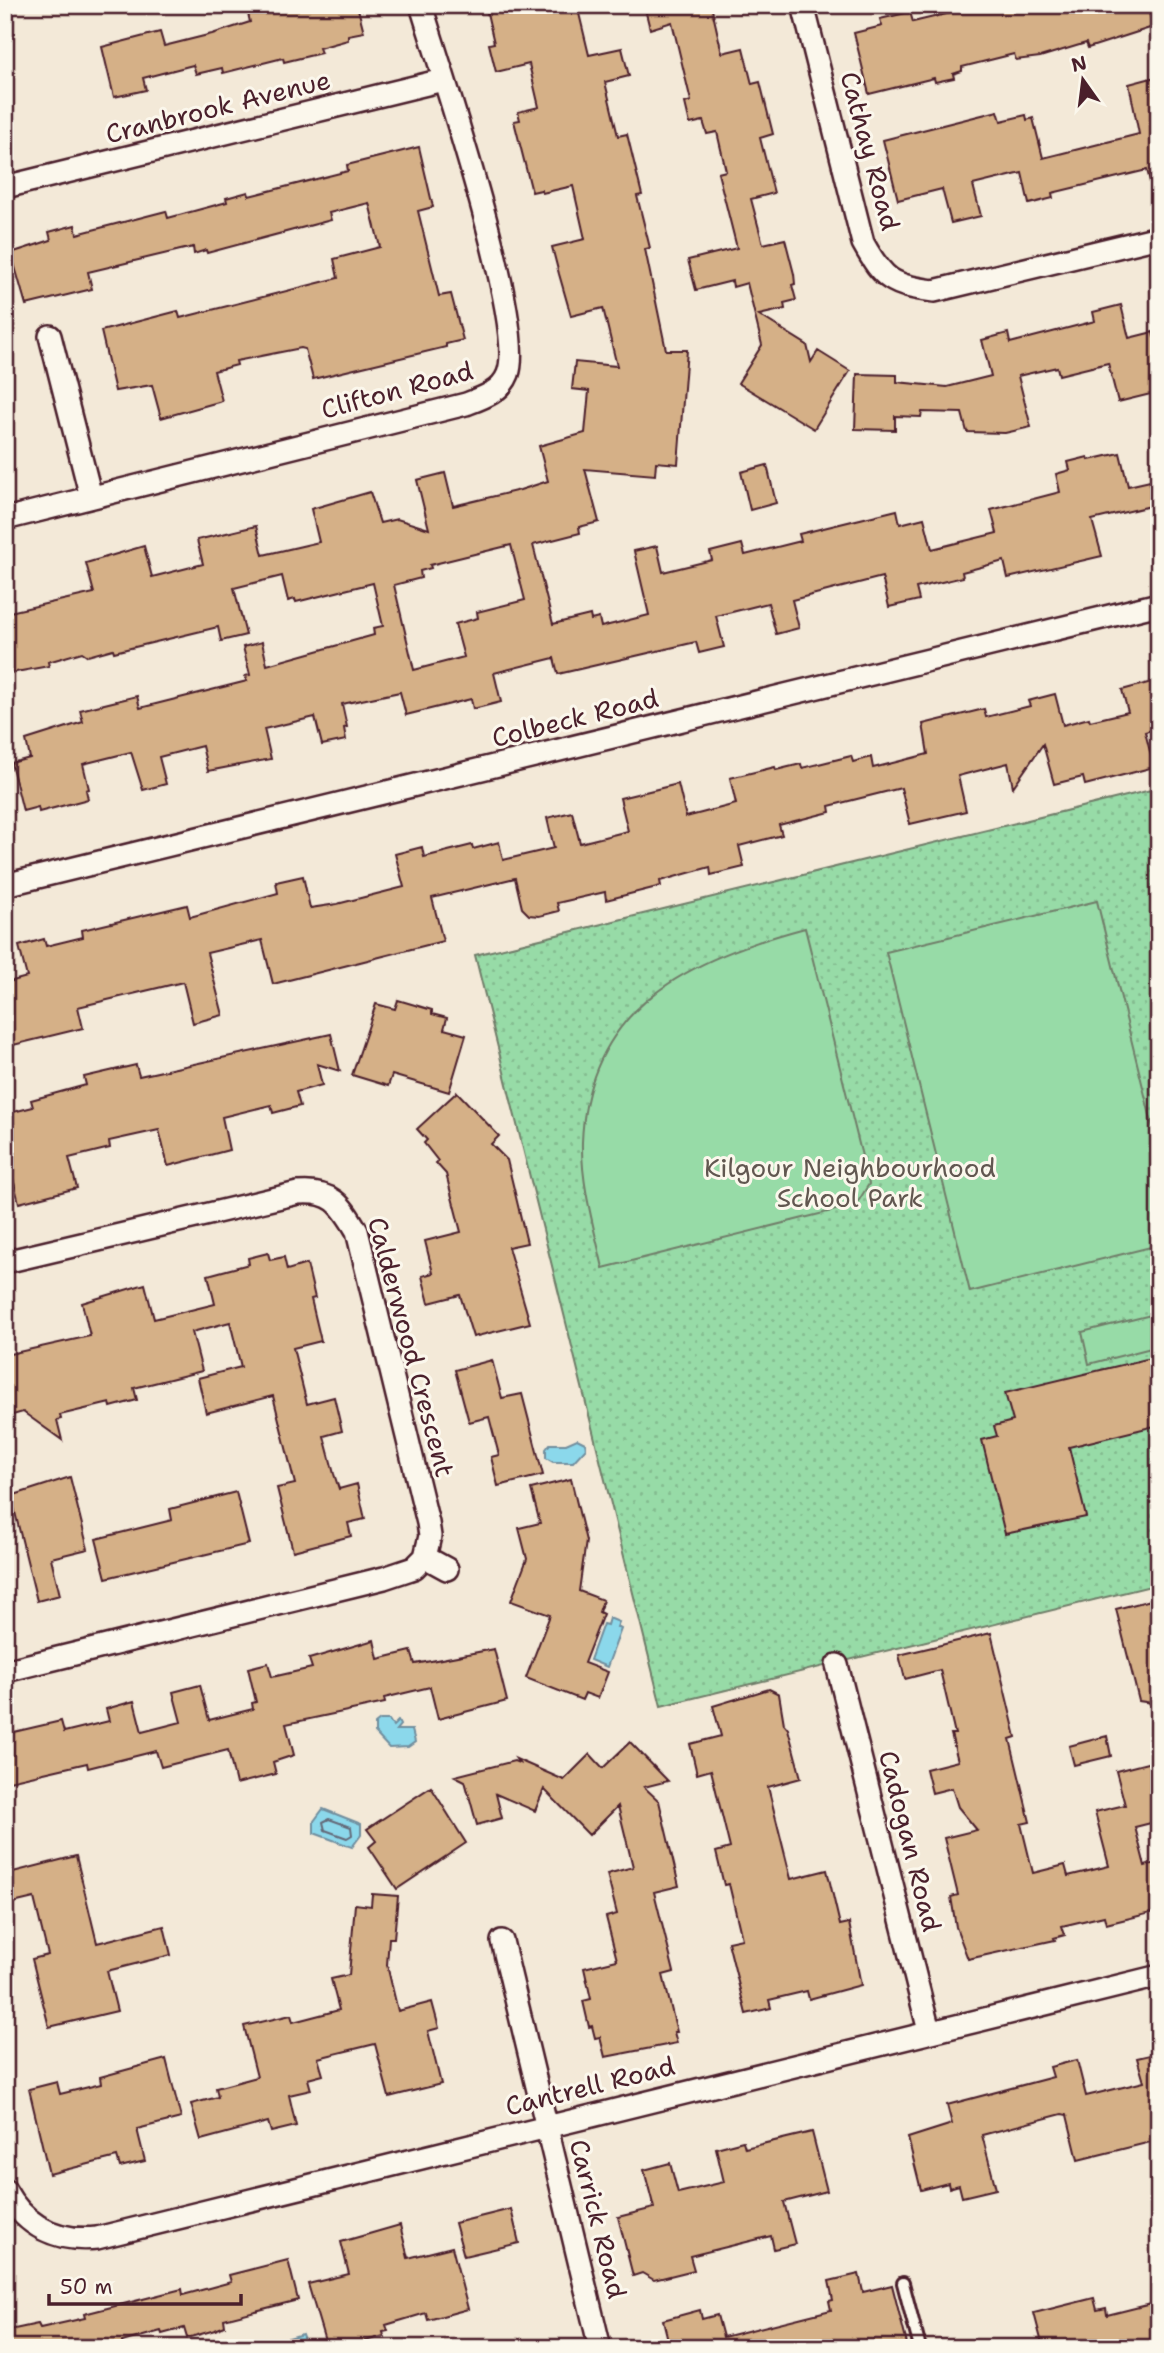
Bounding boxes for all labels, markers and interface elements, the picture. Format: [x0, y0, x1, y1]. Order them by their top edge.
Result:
north arrow [1048, 46, 1118, 116]
text: N [1069, 50, 1089, 78]
street label: Cranbrook Avenue [102, 62, 334, 151]
street label: Cathay Road [832, 68, 909, 234]
street label: Clifton Road [317, 352, 477, 427]
street label: Colbeck Road [488, 680, 662, 755]
park label: Kilgour Neighbourhood School Park [704, 1150, 996, 1215]
street label: Calderwood Crescent [360, 1213, 463, 1481]
street label: Cadogan Road [871, 1747, 950, 1935]
street label: Cantrell Road [501, 2048, 678, 2123]
street label: Carrick Road [562, 2136, 635, 2302]
scale bar [49, 2262, 242, 2306]
text: 50 m [60, 2273, 113, 2301]

